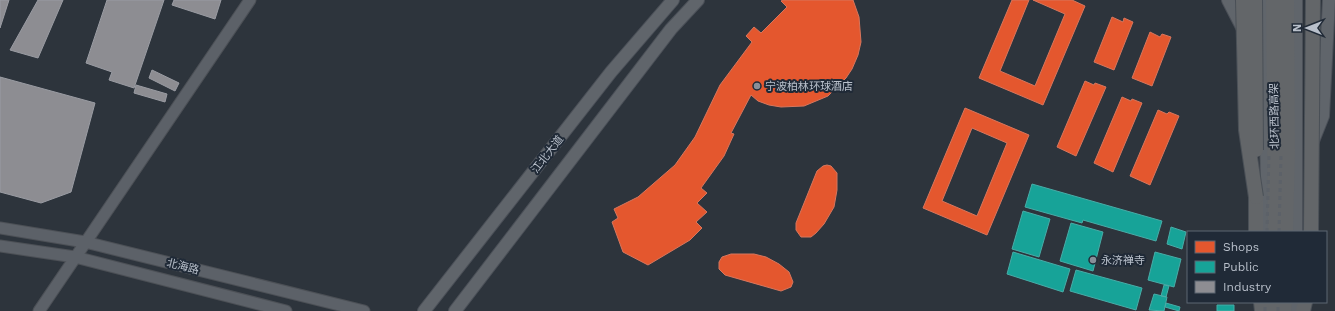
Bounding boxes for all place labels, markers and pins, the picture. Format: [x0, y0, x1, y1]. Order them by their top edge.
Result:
place label: 宁波柏林环球酒店 [765, 80, 853, 93]
marker: 宁波柏林环球酒店 [752, 81, 762, 91]
place label: 永济禅寺 [1101, 254, 1145, 267]
marker: 永济禅寺 [1088, 255, 1098, 265]

